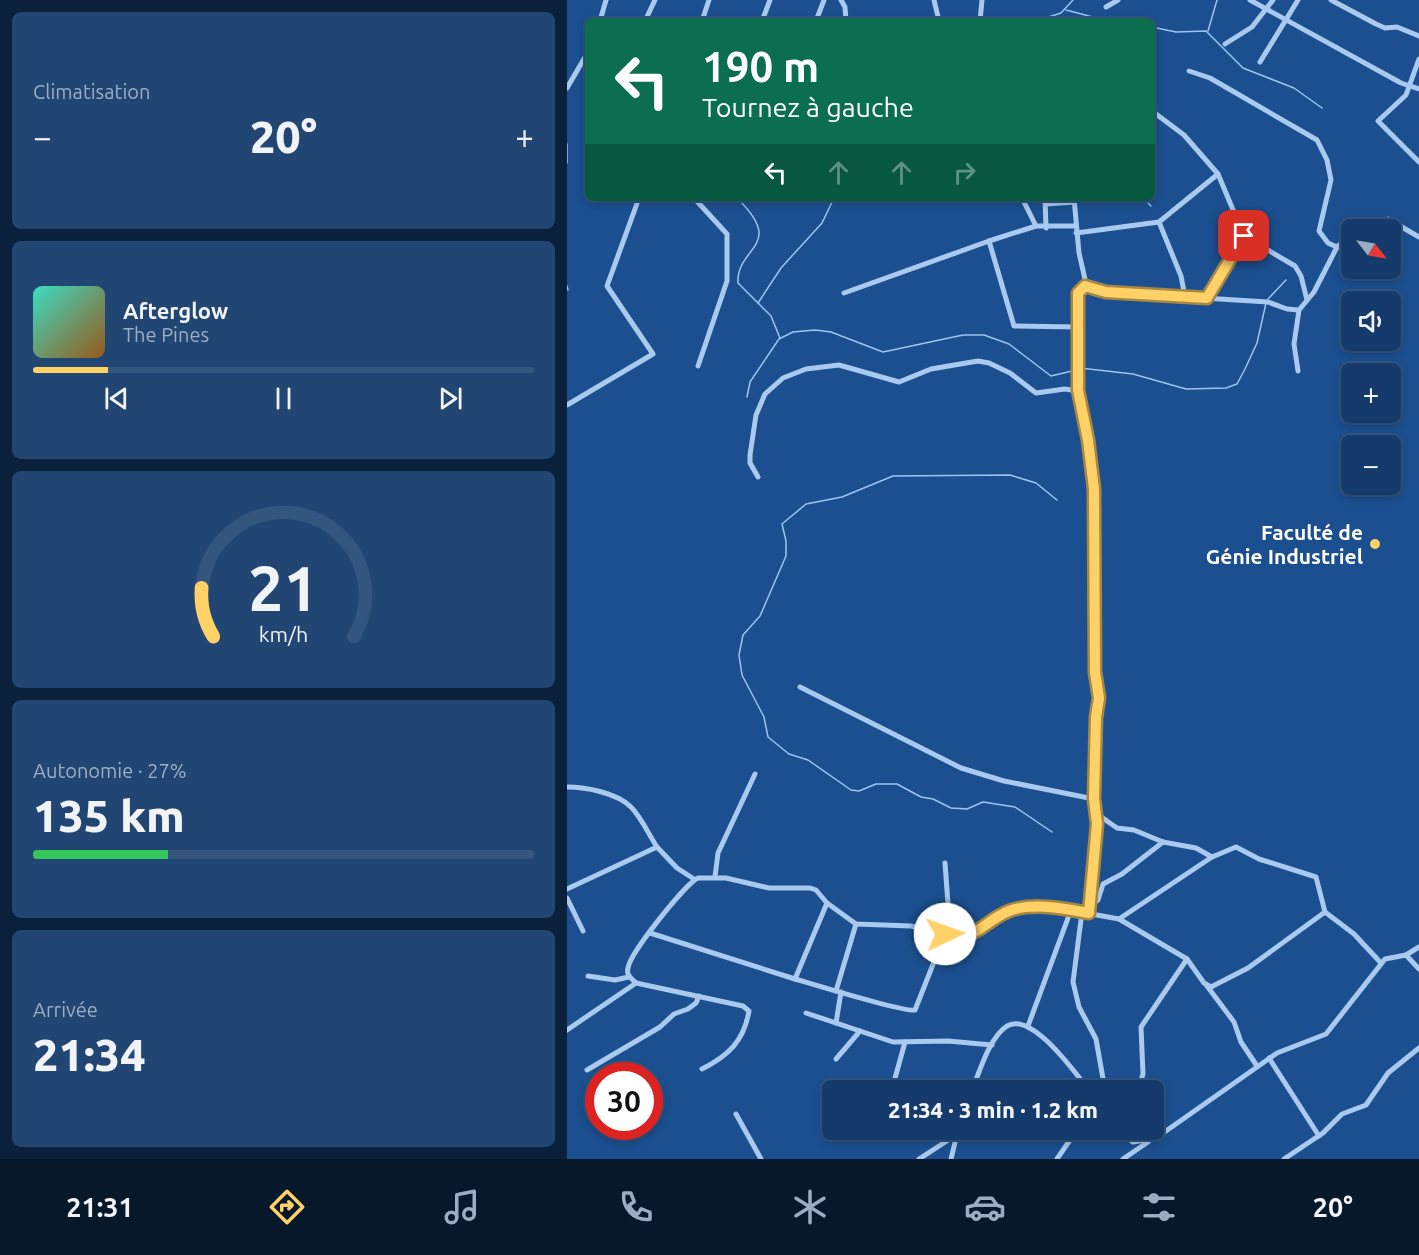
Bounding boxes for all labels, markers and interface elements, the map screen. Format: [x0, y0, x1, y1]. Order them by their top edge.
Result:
icon: left [603, 42, 681, 120]
text: 190 m [702, 43, 819, 90]
text: Climatisation [33, 80, 150, 103]
text: Tournez à gauche [702, 92, 914, 122]
text: 20° [250, 111, 317, 162]
text: − [33, 118, 52, 155]
text: + [515, 118, 534, 155]
icon: left [759, 156, 792, 189]
icon: ahead [822, 156, 855, 189]
icon: ahead [885, 156, 918, 189]
icon: right [948, 156, 981, 189]
pin [1218, 210, 1269, 261]
icon: arrive [1227, 219, 1260, 252]
north arrow [1341, 219, 1401, 279]
map controls [1341, 219, 1401, 495]
button: sound [1341, 291, 1401, 351]
text: Afterglow [123, 298, 228, 323]
text: The Pines [123, 323, 209, 346]
button: + [1341, 363, 1401, 423]
icon: previous [100, 382, 133, 415]
icon: pause [267, 382, 300, 415]
icon: next [434, 382, 467, 415]
button: − [1341, 435, 1401, 495]
place label: Faculté de Génie Industriel [1206, 520, 1363, 568]
marker: Faculté de Génie Industriel [1368, 537, 1382, 551]
text: 21 [248, 553, 319, 623]
text: km/h [259, 622, 308, 646]
text: Autonomie · 27% [33, 759, 187, 782]
text: 135 km [33, 790, 185, 841]
position arrow [913, 902, 977, 966]
text: Arrivée [33, 998, 98, 1021]
text: 21:34 [33, 1029, 146, 1080]
speed limit sign: 30 [585, 1062, 663, 1140]
text: 21:34 · 3 min · 1.2 km [888, 1097, 1098, 1122]
icon: directions [266, 1186, 308, 1228]
icon: music [441, 1186, 483, 1228]
icon: phone [615, 1186, 657, 1228]
icon: climate [789, 1186, 831, 1228]
icon: car [964, 1186, 1006, 1228]
icon: filters [1138, 1186, 1180, 1228]
text: 21:31 [66, 1192, 134, 1222]
text: 20° [1313, 1192, 1353, 1222]

